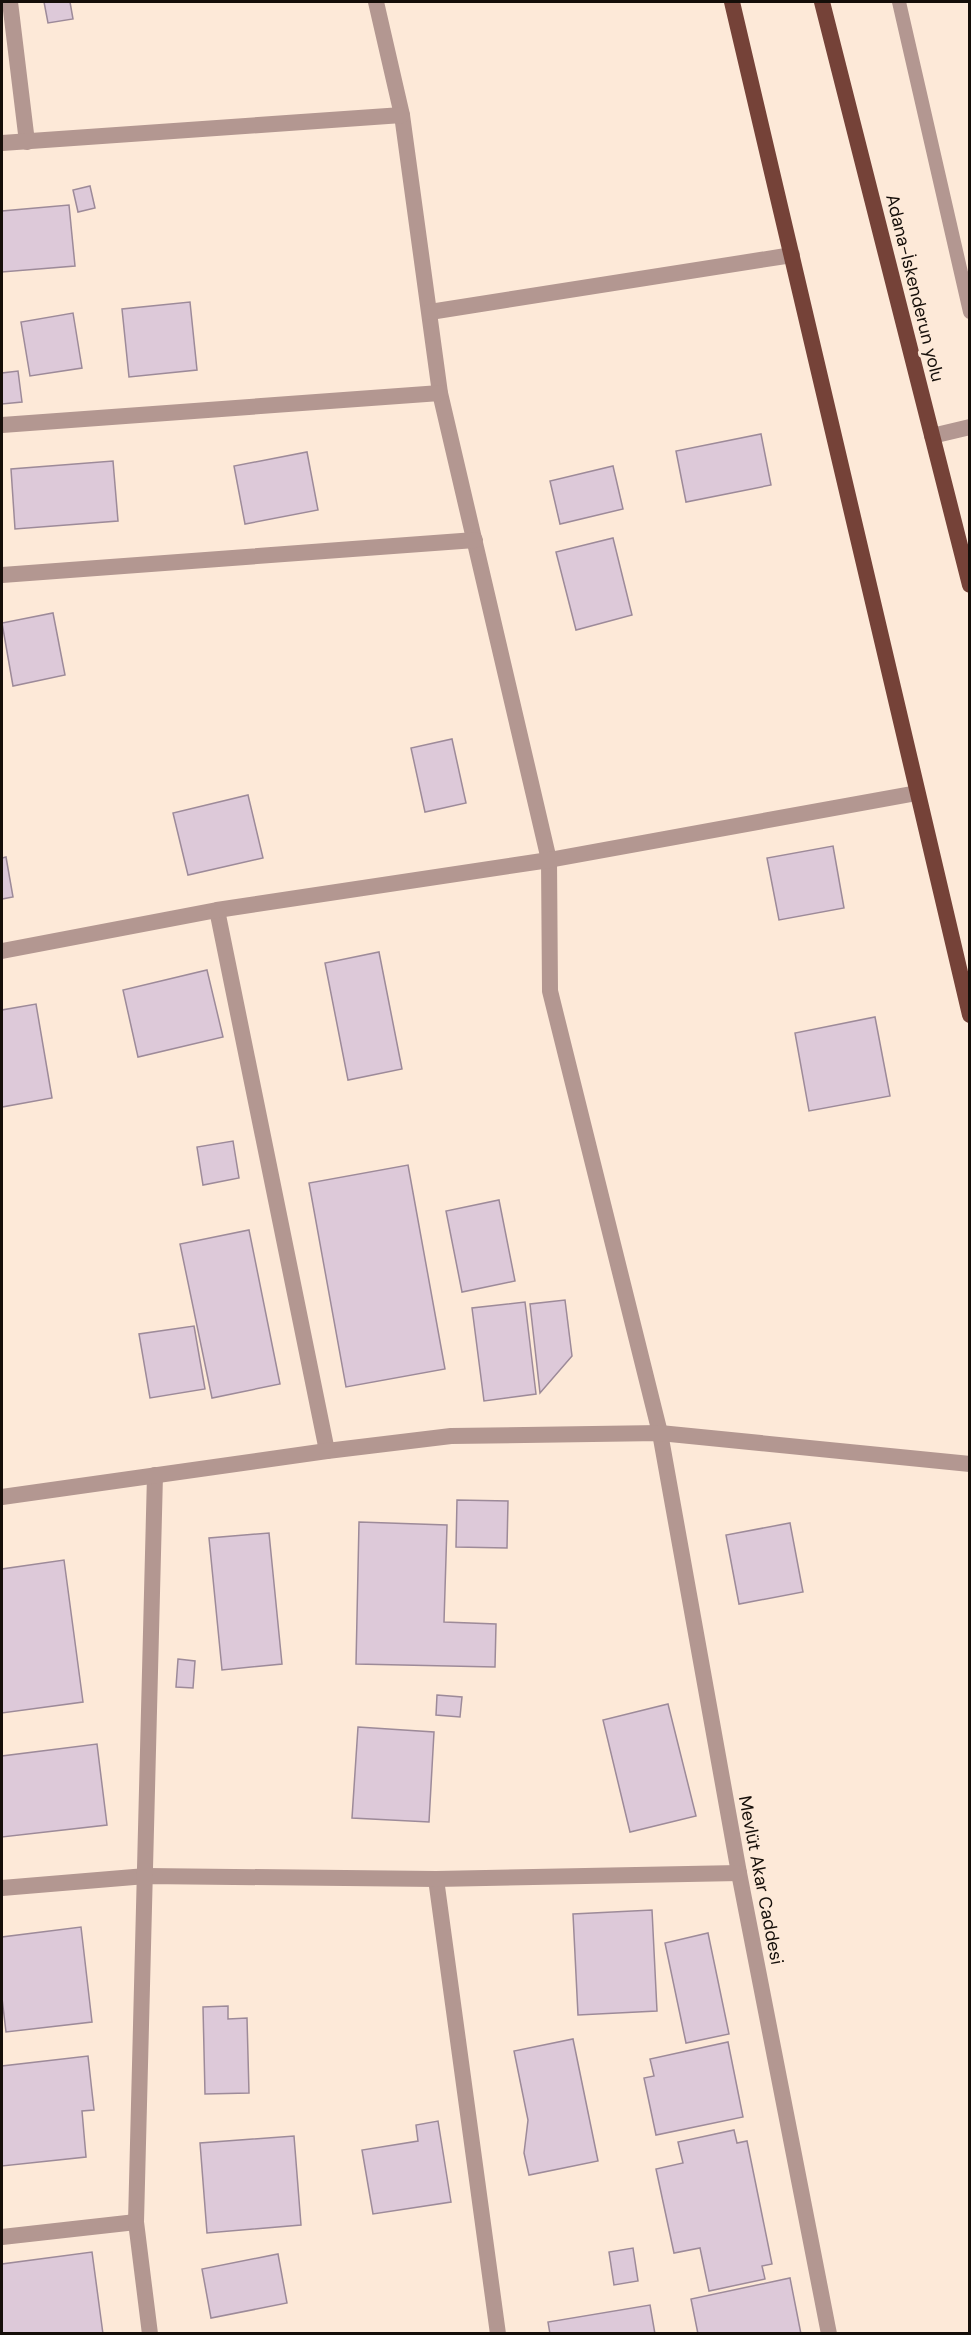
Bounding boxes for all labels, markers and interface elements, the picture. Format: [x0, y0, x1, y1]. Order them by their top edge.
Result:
street label: Adana-İskenderun yolu [880, 192, 950, 384]
street label: Mevlüt Akar Caddesi [733, 1793, 789, 1967]

